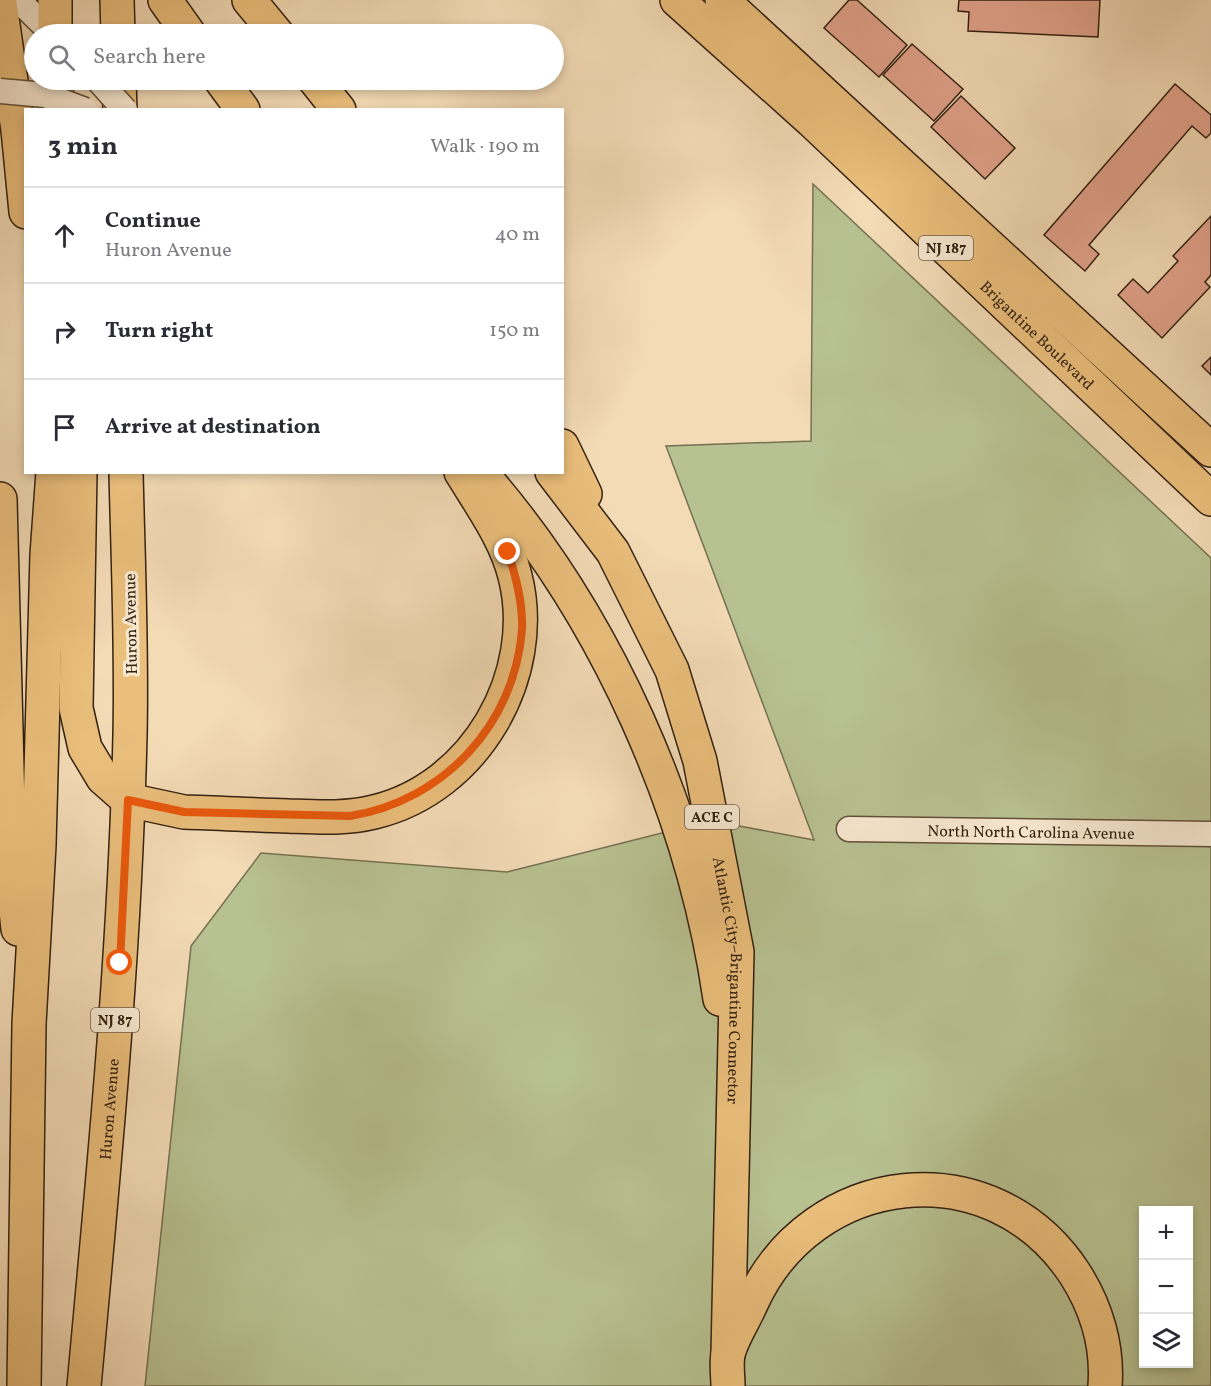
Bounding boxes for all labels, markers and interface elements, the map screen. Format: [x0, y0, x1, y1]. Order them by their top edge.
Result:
search box [24, 24, 564, 90]
icon: search [45, 41, 78, 74]
text: Search here [93, 42, 206, 73]
text: 3 min [48, 129, 118, 165]
text: Walk · 190 m [430, 133, 540, 161]
text: Continue [105, 206, 201, 237]
icon: ahead [48, 219, 81, 252]
text: 40 m [495, 221, 540, 249]
road number: NJ 187 [919, 236, 973, 260]
text: Huron Avenue [105, 237, 232, 265]
street label: Brigantine Boulevard [974, 277, 1098, 396]
icon: right [48, 315, 81, 348]
text: Turn right [105, 316, 213, 347]
text: 150 m [489, 317, 540, 345]
icon: arrive [48, 411, 81, 444]
text: Arrive at destination [105, 412, 321, 443]
route end [494, 538, 520, 564]
street label: Huron Avenue [120, 573, 144, 675]
road number: ACE C [685, 805, 739, 829]
street label: North North Carolina Avenue [927, 821, 1135, 846]
street label: Atlantic City–Brigantine Connector [706, 855, 746, 1105]
route start [106, 949, 132, 975]
road number: NJ 87 [91, 1008, 139, 1032]
street label: Huron Avenue [96, 1058, 126, 1161]
map controls [1139, 1206, 1193, 1368]
button: + [1139, 1206, 1193, 1260]
button: − [1139, 1260, 1193, 1314]
button: layers [1139, 1314, 1193, 1368]

